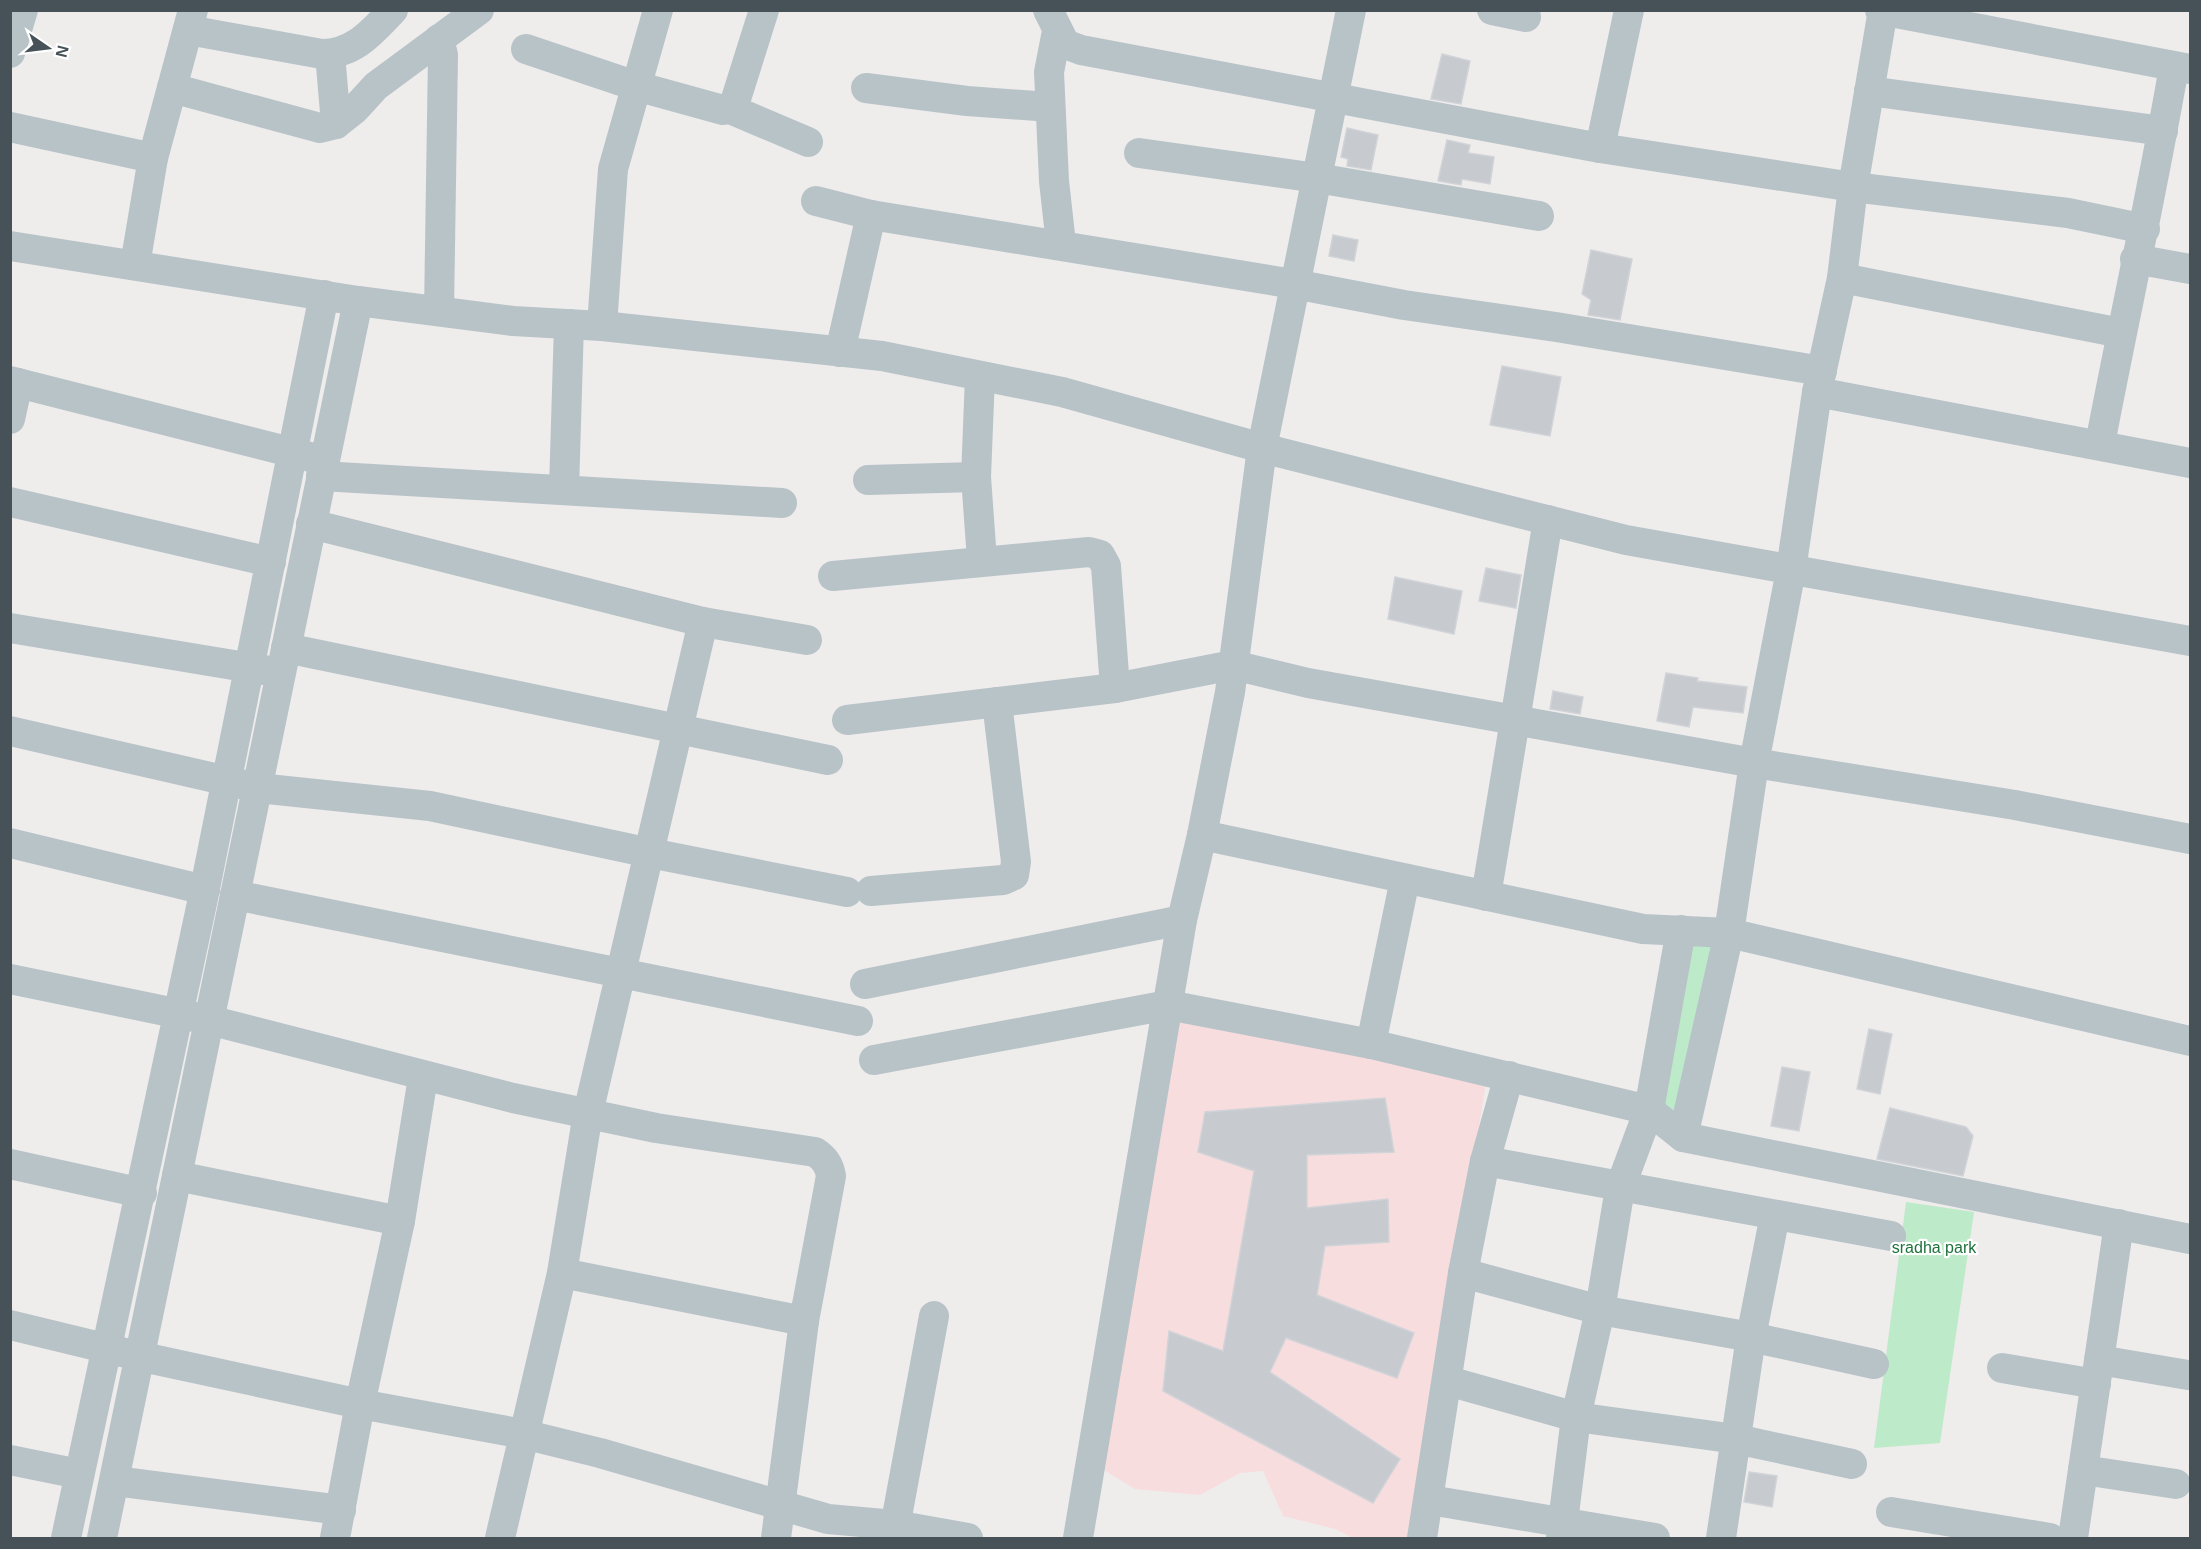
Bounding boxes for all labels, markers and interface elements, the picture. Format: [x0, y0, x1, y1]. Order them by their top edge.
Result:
north arrow [18, 18, 78, 78]
text: N [52, 44, 72, 59]
park label: sradha park [1892, 1239, 1977, 1256]

